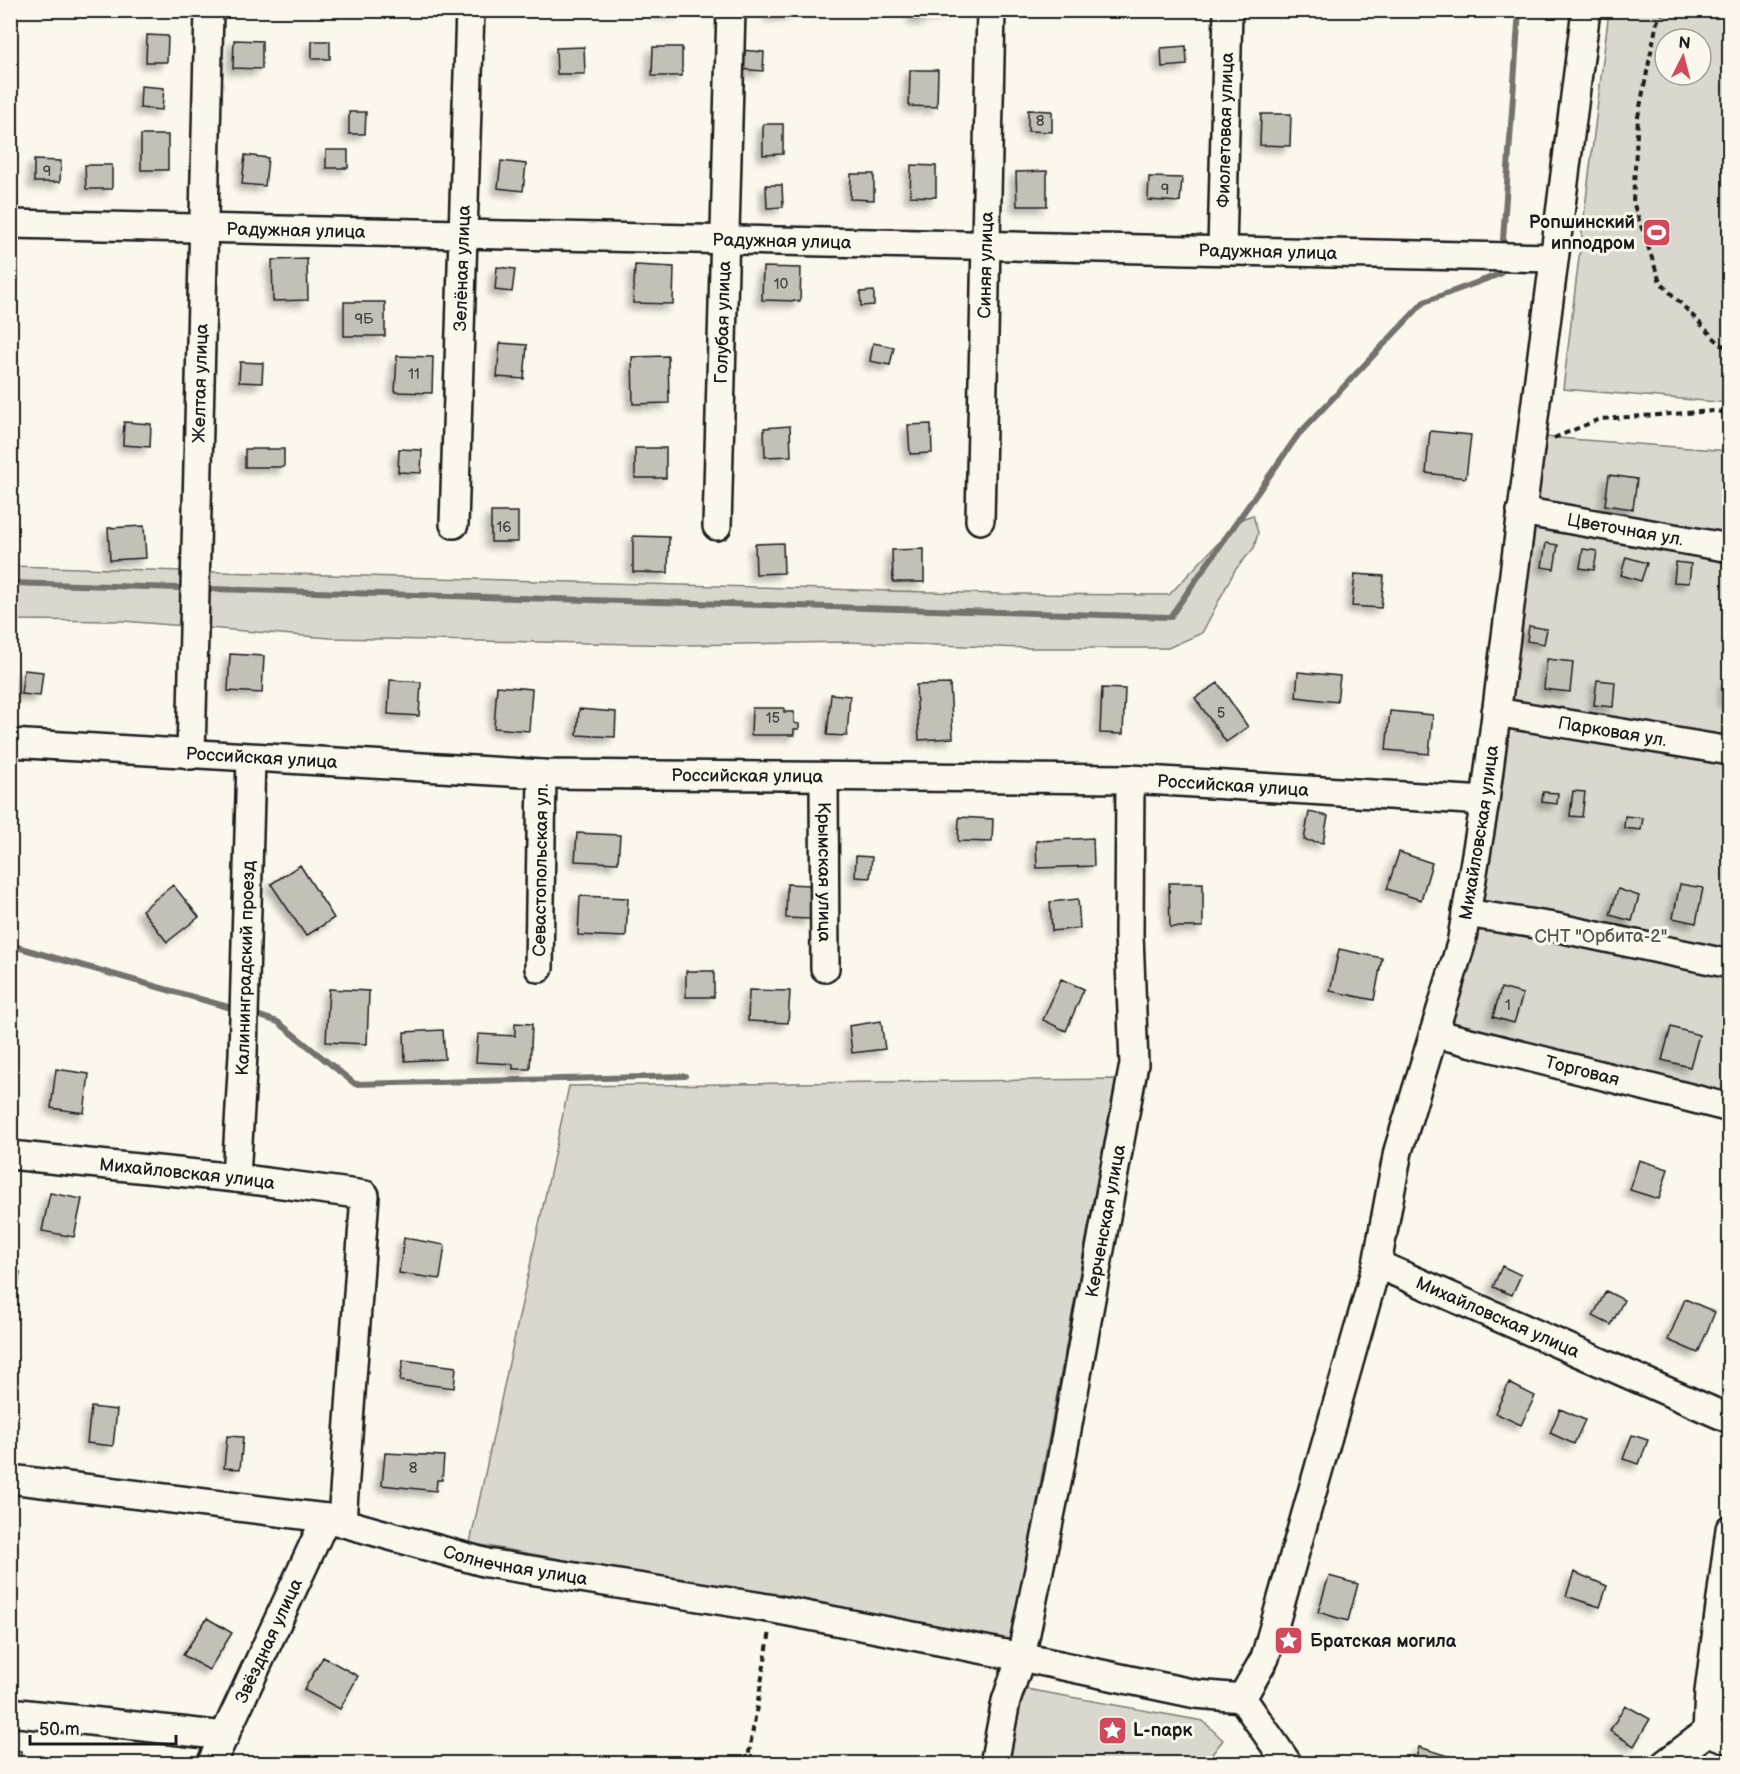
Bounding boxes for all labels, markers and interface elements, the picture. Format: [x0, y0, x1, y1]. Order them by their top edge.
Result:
north arrow [1653, 27, 1713, 87]
text: N [1677, 33, 1691, 54]
street label: Фиолетовая улица [1213, 52, 1238, 208]
house number: 8 [1036, 112, 1045, 131]
house number: 9 [43, 162, 51, 181]
house number: 9 [1161, 180, 1169, 199]
street label: Зелёная улица [450, 204, 475, 332]
street label: Синяя улица [974, 211, 998, 319]
place label: Ропшинский ипподром [1529, 212, 1635, 254]
sports icon: Ропшинский ипподром [1640, 216, 1672, 248]
street label: Радужная улица [226, 219, 366, 243]
street label: Радужная улица [712, 229, 852, 254]
street label: Радужная улица [1198, 240, 1338, 264]
street label: Голубая улица [711, 260, 735, 384]
house number: 10 [774, 275, 788, 294]
house number: 9Б [354, 310, 374, 329]
street label: Желтая улица [189, 323, 212, 443]
house number: 11 [408, 365, 420, 384]
street label: Цветочная ул. [1565, 509, 1685, 551]
house number: 16 [497, 518, 511, 537]
house number: 5 [1217, 704, 1225, 723]
house number: 15 [766, 709, 780, 728]
street label: Парковая ул. [1556, 712, 1668, 751]
street label: Российская улица [185, 743, 339, 773]
street label: Михайловская улица [1455, 744, 1503, 921]
street label: Российская улица [671, 765, 824, 787]
street label: Российская улица [1156, 771, 1310, 801]
street label: Севастопольская ул. [529, 783, 553, 957]
street label: Крымская улица [813, 802, 835, 942]
street label: Калининградский проезд [232, 860, 259, 1076]
park label: СНТ "Орбита-2" [1534, 926, 1668, 947]
house number: 1 [1505, 996, 1511, 1015]
street label: Торговая [1543, 1052, 1622, 1091]
street label: Керченская улица [1081, 1143, 1130, 1299]
street label: Михайловская улица [98, 1154, 276, 1194]
street label: Михайловская улица [1413, 1272, 1583, 1363]
house number: 8 [409, 1459, 418, 1478]
street label: Солнечная улица [441, 1541, 589, 1590]
street label: Звёздная улица [231, 1575, 307, 1707]
place icon: Братская могила [1273, 1625, 1305, 1657]
place label: Братская могила [1310, 1631, 1457, 1652]
scale bar [30, 1708, 176, 1746]
place icon: L-парк [1096, 1714, 1128, 1746]
text: 50 m [39, 1719, 80, 1740]
place label: L-парк [1133, 1720, 1192, 1741]

